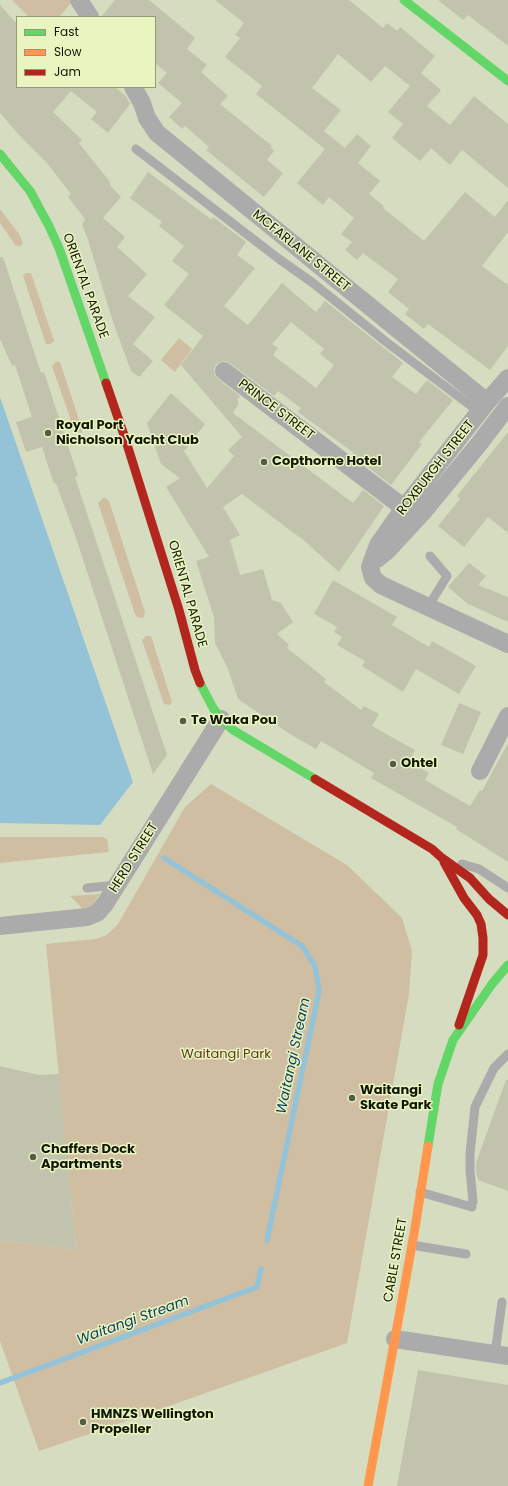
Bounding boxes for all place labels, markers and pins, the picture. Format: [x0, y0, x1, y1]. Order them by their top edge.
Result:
place label: Royal Port Nicholson Yacht Club [56, 418, 199, 449]
marker: Royal Port Nicholson Yacht Club [43, 428, 53, 438]
place label: Copthorne Hotel [272, 454, 381, 470]
marker: Copthorne Hotel [259, 457, 269, 467]
place label: Te Waka Pou [191, 713, 277, 729]
marker: Te Waka Pou [178, 716, 188, 726]
place label: Ohtel [401, 756, 437, 772]
marker: Ohtel [388, 759, 398, 769]
place label: Waitangi Skate Park [360, 1083, 431, 1114]
marker: Waitangi Skate Park [347, 1093, 357, 1103]
place label: Chaffers Dock Apartments [41, 1142, 135, 1173]
marker: Chaffers Dock Apartments [28, 1152, 38, 1162]
place label: HMNZS Wellington Propeller [91, 1407, 214, 1438]
marker: HMNZS Wellington Propeller [78, 1417, 88, 1427]

